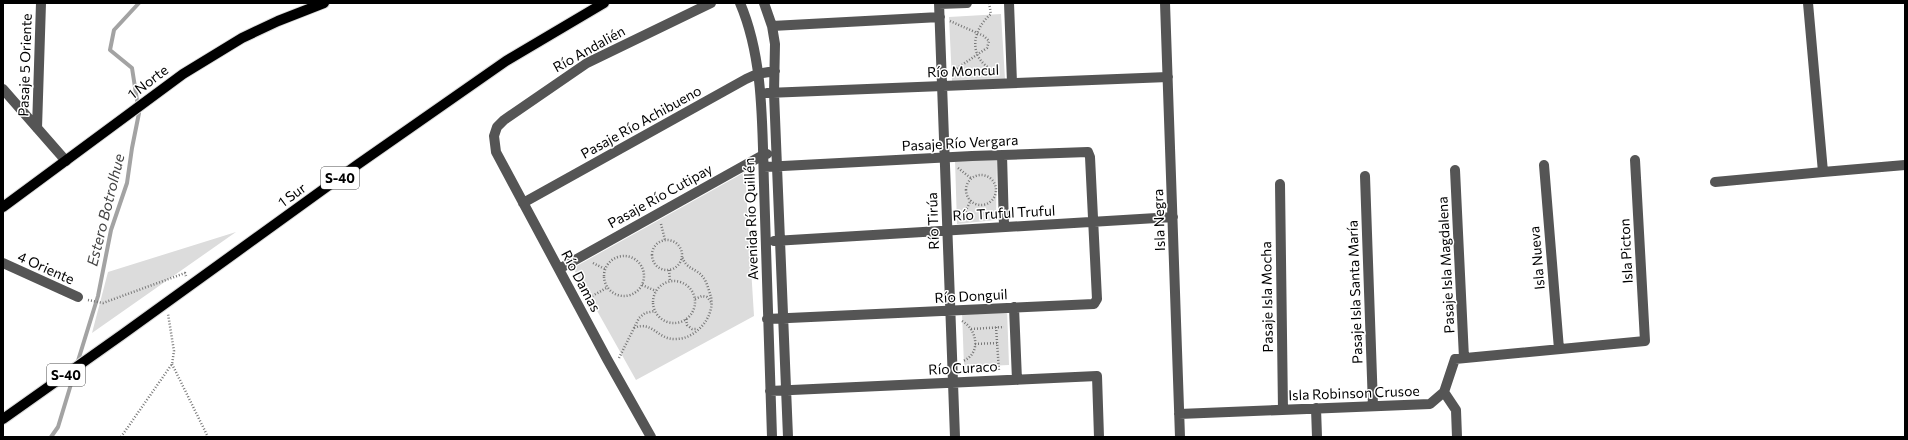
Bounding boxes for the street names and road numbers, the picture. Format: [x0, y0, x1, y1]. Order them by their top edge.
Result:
street label: Pasaje 5 Oriente [14, 13, 35, 117]
street label: Río Andalién [550, 22, 628, 75]
street label: 1 Norte [124, 61, 171, 102]
street label: Río Moncul [927, 61, 999, 80]
street label: Pasaje Río Achibueno [578, 81, 704, 162]
street label: Pasaje Río Vergara [901, 131, 1019, 154]
street label: Avenida Río Quillén [740, 157, 761, 281]
street label: Pasaje Río Cutipay [605, 160, 715, 231]
road number: S-40 [321, 167, 359, 189]
street label: 1 Sur [274, 179, 309, 210]
street label: Isla Negra [1149, 189, 1168, 251]
street label: Río Tirúa [923, 192, 942, 250]
street label: Pasaje Isla Magdalena [1433, 196, 1458, 334]
street label: Río Truful Truful [952, 201, 1056, 224]
street label: Isla Picton [1615, 218, 1636, 284]
street label: Pasaje Isla Santa María [1343, 220, 1366, 364]
street label: Isla Nueva [1525, 226, 1548, 291]
street label: Pasaje Isla Mocha [1257, 241, 1276, 353]
street label: Río Damas [558, 247, 605, 315]
street label: 4 Oriente [15, 248, 77, 288]
street label: Río Donguil [934, 285, 1008, 306]
street label: Río Curaco [928, 357, 998, 378]
road number: S-40 [47, 364, 85, 386]
street label: Isla Robinson Crusoe [1288, 382, 1420, 403]

